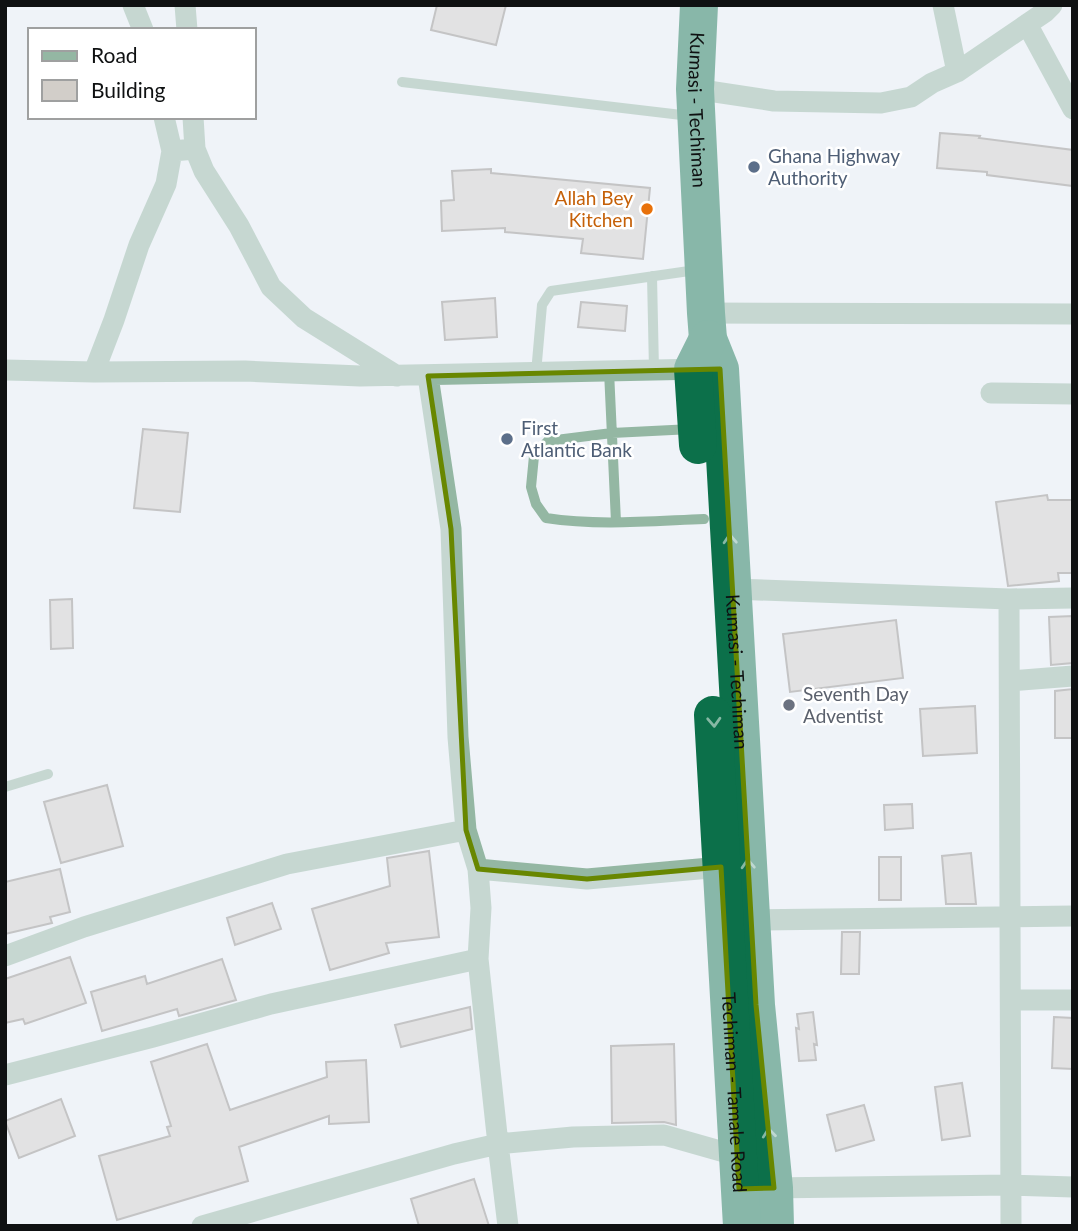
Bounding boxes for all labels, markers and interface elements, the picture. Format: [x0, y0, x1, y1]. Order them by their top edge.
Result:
legend [28, 28, 256, 119]
street label: Kumasi - Techiman [684, 32, 712, 188]
text: Road [91, 42, 138, 67]
text: Building [91, 77, 166, 102]
place label: Ghana Highway Authority [768, 144, 900, 189]
marker: Ghana Highway Authority [746, 159, 762, 175]
place label: Allah Bey Kitchen [555, 186, 633, 231]
marker: Allah Bey Kitchen [639, 201, 655, 217]
place label: First Atlantic Bank [521, 416, 632, 461]
marker: First Atlantic Bank [499, 431, 515, 447]
one-way arrow [723, 533, 738, 544]
street label: Kumasi - Techiman [722, 593, 754, 750]
place label: Seventh Day Adventist [803, 682, 909, 727]
marker: Seventh Day Adventist [781, 697, 797, 713]
one-way arrow [706, 717, 721, 728]
one-way arrow [741, 858, 756, 869]
street label: Techiman - Tamale Road [718, 992, 752, 1193]
one-way arrow [761, 1127, 776, 1139]

